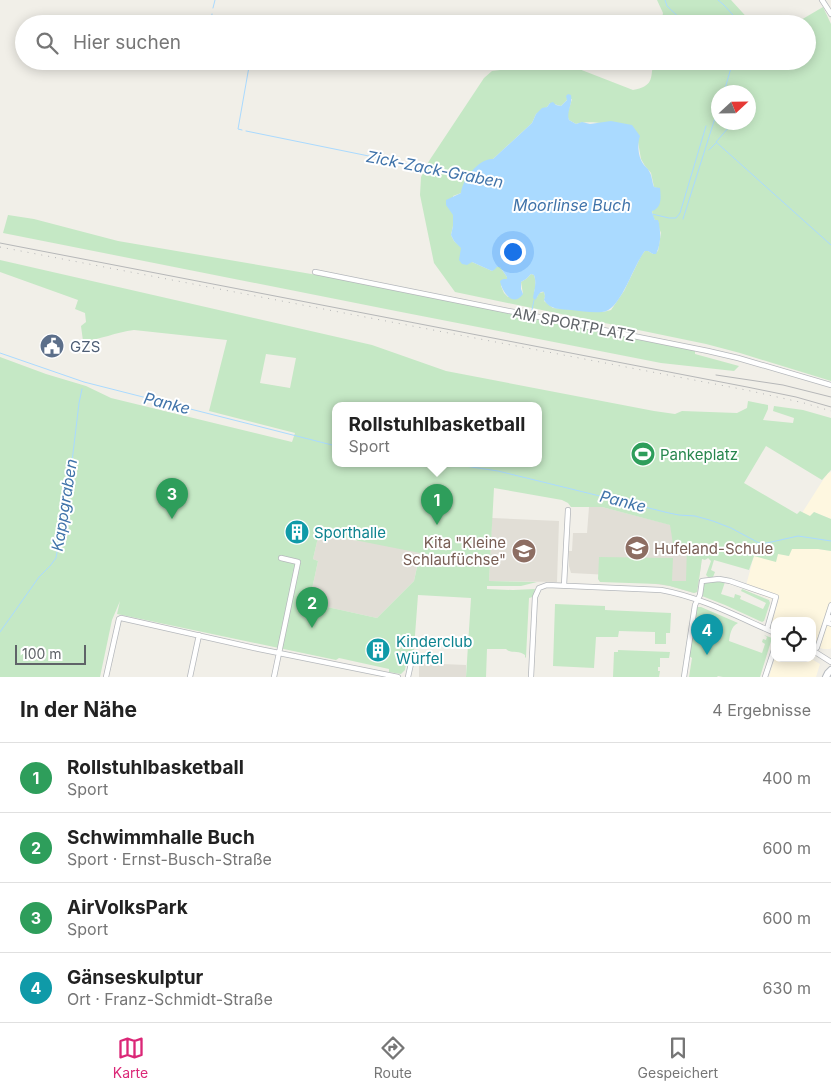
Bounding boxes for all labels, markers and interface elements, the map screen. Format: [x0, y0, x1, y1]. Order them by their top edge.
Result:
search box [15, 15, 816, 70]
icon: search [33, 29, 61, 57]
text: Hier suchen [73, 31, 181, 54]
north arrow [711, 85, 756, 130]
water label: Zick-Zack-Graben [365, 146, 505, 192]
water label: Moorlinse Buch [513, 195, 631, 215]
your location [500, 239, 526, 265]
street label: AM SPORTPLATZ [511, 303, 637, 345]
public building icon: GZS [39, 333, 65, 359]
place label: GZS [70, 337, 100, 356]
water label: Panke [142, 388, 192, 418]
popup [332, 402, 542, 467]
text: Rollstuhlbasketball [349, 413, 525, 436]
text: Sport [349, 436, 390, 456]
sports icon: Pankeplatz [630, 441, 656, 467]
place label: Pankeplatz [660, 445, 738, 464]
water label: Kappgraben [47, 457, 81, 553]
pin: 3 [156, 478, 188, 519]
pin: 1 [421, 484, 453, 525]
water label: Panke [598, 486, 648, 516]
building icon: Sporthalle [284, 519, 310, 545]
place label: Sporthalle [314, 523, 386, 542]
place label: Kita "Kleine Schlaufüchse" [403, 533, 506, 569]
school or university icon: Hufeland-Schule [624, 535, 650, 561]
school or university icon: Kita "Kleine Schlaufüchse" [511, 538, 537, 564]
place label: Hufeland-Schule [654, 539, 773, 558]
pin: 2 [296, 587, 328, 628]
pin: 4 [691, 614, 723, 655]
map controls [771, 617, 816, 662]
button: locate [771, 617, 816, 662]
place label: Kinderclub Würfel [396, 632, 472, 668]
building icon: Kinderclub Würfel [365, 637, 391, 663]
scale bar [15, 642, 86, 665]
text: 100 m [22, 645, 62, 662]
text: In der Nähe [20, 697, 137, 722]
text: 4 Ergebnisse [712, 700, 811, 720]
text: Rollstuhlbasketball [67, 756, 244, 779]
text: 1 [33, 768, 39, 788]
text: 400 m [762, 768, 811, 788]
text: Sport [67, 779, 108, 799]
text: Schwimmhalle Buch [67, 826, 255, 849]
text: 2 [31, 838, 41, 858]
text: 600 m [762, 838, 811, 858]
text: Sport · Ernst-Busch-Straße [67, 849, 272, 869]
text: AirVolksPark [67, 896, 188, 919]
text: 3 [31, 908, 41, 928]
text: 600 m [762, 908, 811, 928]
text: Sport [67, 919, 108, 939]
text: Gänseskulptur [67, 966, 203, 989]
text: 4 [31, 978, 41, 998]
text: 630 m [763, 978, 811, 998]
text: Ort · Franz-Schmidt-Straße [67, 989, 273, 1009]
tab: Karte [113, 1034, 148, 1081]
tab: Route [374, 1034, 412, 1081]
tab: Gespeichert [638, 1034, 718, 1081]

